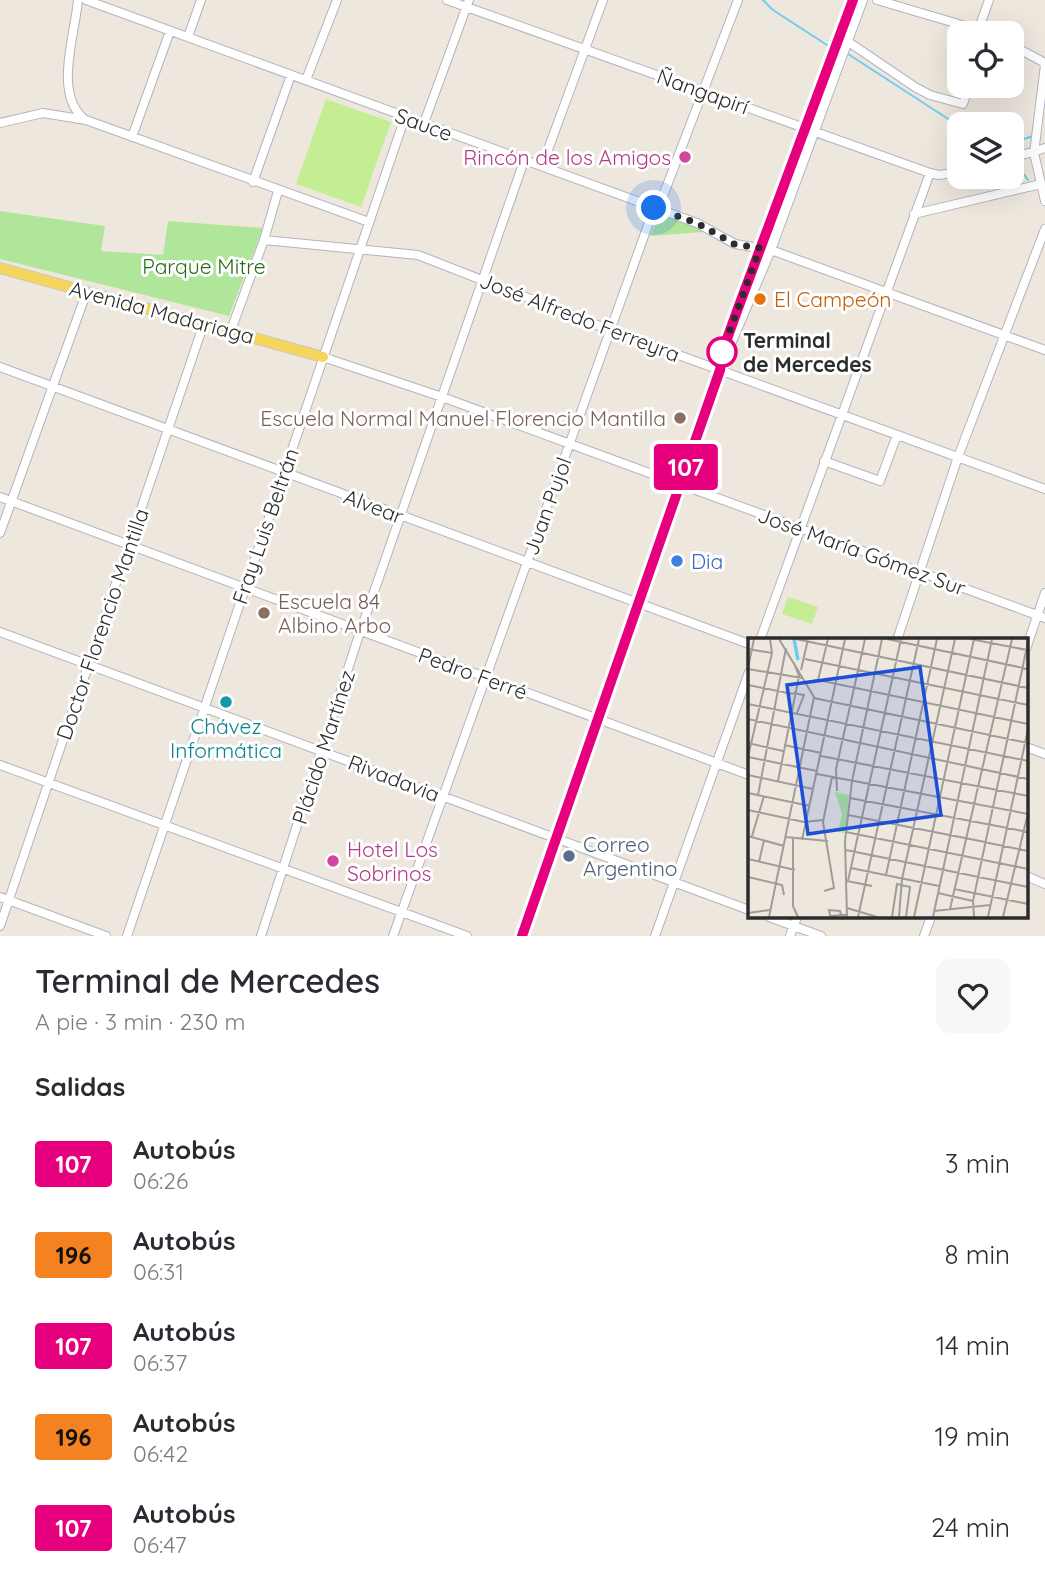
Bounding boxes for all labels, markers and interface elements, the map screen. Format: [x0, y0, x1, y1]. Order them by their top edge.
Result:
map controls [947, 21, 1024, 189]
button: locate [947, 21, 1024, 98]
street label: Ñangapirí [654, 62, 753, 120]
street label: Sauce [392, 102, 456, 146]
button: layers [947, 112, 1024, 189]
place label: Rincón de los Amigos [463, 144, 671, 170]
marker: Rincón de los Amigos [677, 149, 693, 165]
your location [636, 190, 671, 225]
park label: Parque Mitre [142, 253, 266, 279]
street label: José Alfredo Ferreyra [476, 267, 684, 367]
street label: Avenida Madariaga [67, 275, 257, 349]
place label: El Campeón [774, 286, 892, 312]
marker: El Campeón [752, 291, 768, 307]
place label: Terminal de Mercedes [743, 327, 872, 377]
marker: Terminal de Mercedes [707, 337, 737, 367]
place label: Escuela Normal Manuel Florencio Mantilla [260, 405, 666, 431]
marker: Escuela Normal Manuel Florencio Mantilla [672, 410, 688, 426]
line badge: 107 [646, 444, 726, 490]
street label: Fray Luis Beltrán [226, 445, 304, 607]
text: 107 [668, 452, 704, 482]
street label: Juan Pujol [517, 454, 577, 558]
street label: Alvear [341, 483, 407, 529]
street label: José María Gómez Sur [755, 501, 969, 601]
street label: Doctor Florencio Mantilla [50, 505, 154, 743]
place label: Dia [691, 548, 723, 574]
marker: Dia [669, 553, 685, 569]
place label: Escuela 84 Albino Arbo [278, 588, 391, 638]
marker: Escuela 84 Albino Arbo [256, 605, 272, 621]
inset map [748, 638, 1028, 918]
street label: Pedro Ferré [415, 641, 531, 705]
street label: Plácido Martínez [286, 667, 360, 827]
marker: Chávez Informática [218, 694, 234, 710]
place label: Chávez Informática [170, 713, 282, 763]
street label: Rivadavia [345, 749, 443, 807]
place label: Correo Argentino [583, 831, 677, 881]
place label: Hotel Los Sobrinos [347, 836, 438, 886]
marker: Correo Argentino [561, 848, 577, 864]
marker: Hotel Los Sobrinos [325, 853, 341, 869]
button: heart [936, 959, 1010, 1033]
text: Terminal de Mercedes [35, 960, 380, 1001]
text: A pie · 3 min · 230 m [35, 1007, 245, 1036]
text: Salidas [35, 1070, 125, 1103]
text: Autobús [133, 1133, 235, 1166]
text: 3 min [945, 1147, 1010, 1180]
text: 107 [55, 1149, 92, 1179]
text: 06:26 [133, 1166, 188, 1195]
text: Autobús [133, 1224, 235, 1257]
text: 8 min [945, 1238, 1010, 1271]
text: 196 [55, 1240, 92, 1270]
text: 06:31 [133, 1257, 184, 1286]
text: Autobús [133, 1315, 235, 1348]
text: 14 min [936, 1329, 1010, 1362]
text: 107 [55, 1331, 92, 1361]
text: 06:37 [133, 1348, 187, 1377]
text: Autobús [133, 1406, 235, 1439]
text: 19 min [934, 1420, 1010, 1453]
text: 196 [55, 1422, 92, 1452]
text: 06:42 [133, 1439, 188, 1468]
text: Autobús [133, 1497, 235, 1530]
text: 24 min [931, 1511, 1010, 1544]
text: 107 [55, 1513, 92, 1543]
text: 06:47 [133, 1530, 187, 1559]

